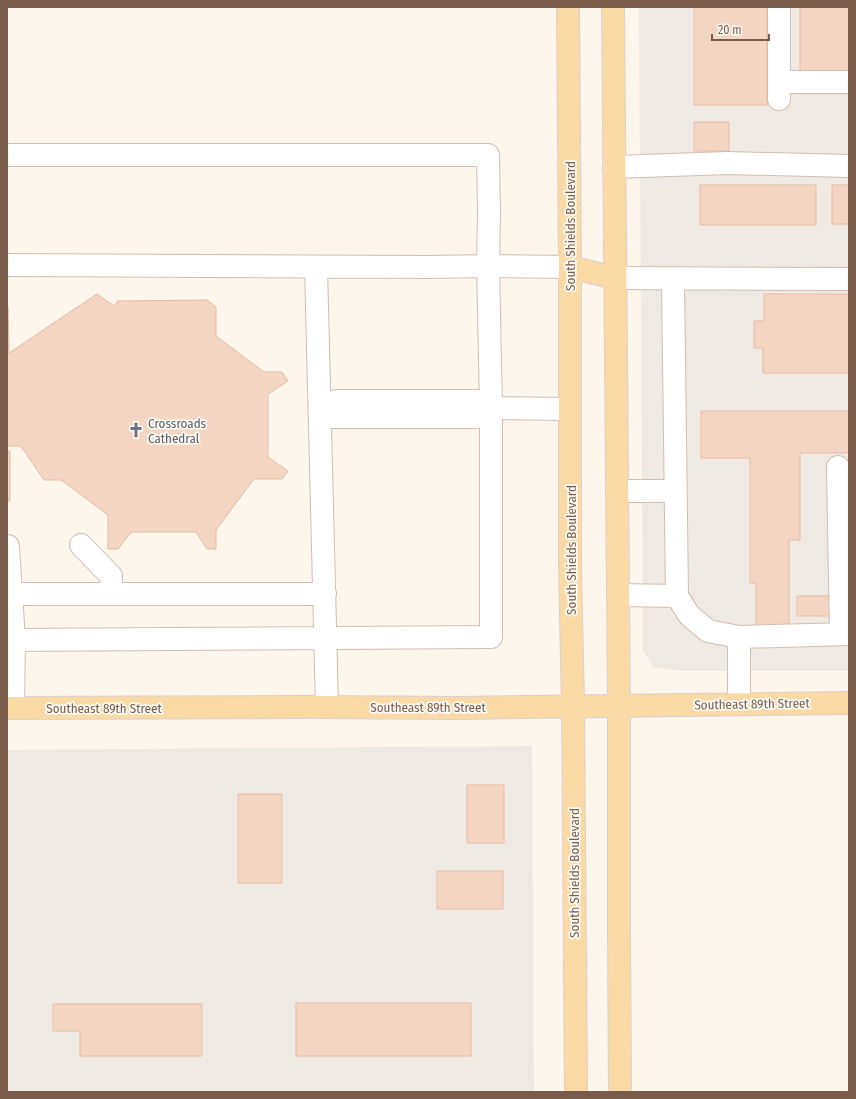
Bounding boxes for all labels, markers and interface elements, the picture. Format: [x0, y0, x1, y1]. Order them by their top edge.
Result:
scale bar [712, 16, 769, 42]
text: 20 m [718, 23, 742, 37]
street label: South Shields Boulevard [563, 161, 578, 291]
place label: Crossroads Cathedral [148, 416, 207, 446]
church icon: Crossroads Cathedral [127, 421, 145, 439]
street label: South Shields Boulevard [564, 485, 579, 615]
street label: Southeast 89th Street [694, 695, 811, 713]
street label: Southeast 89th Street [370, 700, 486, 715]
street label: Southeast 89th Street [46, 701, 162, 716]
street label: South Shields Boulevard [567, 808, 582, 938]

